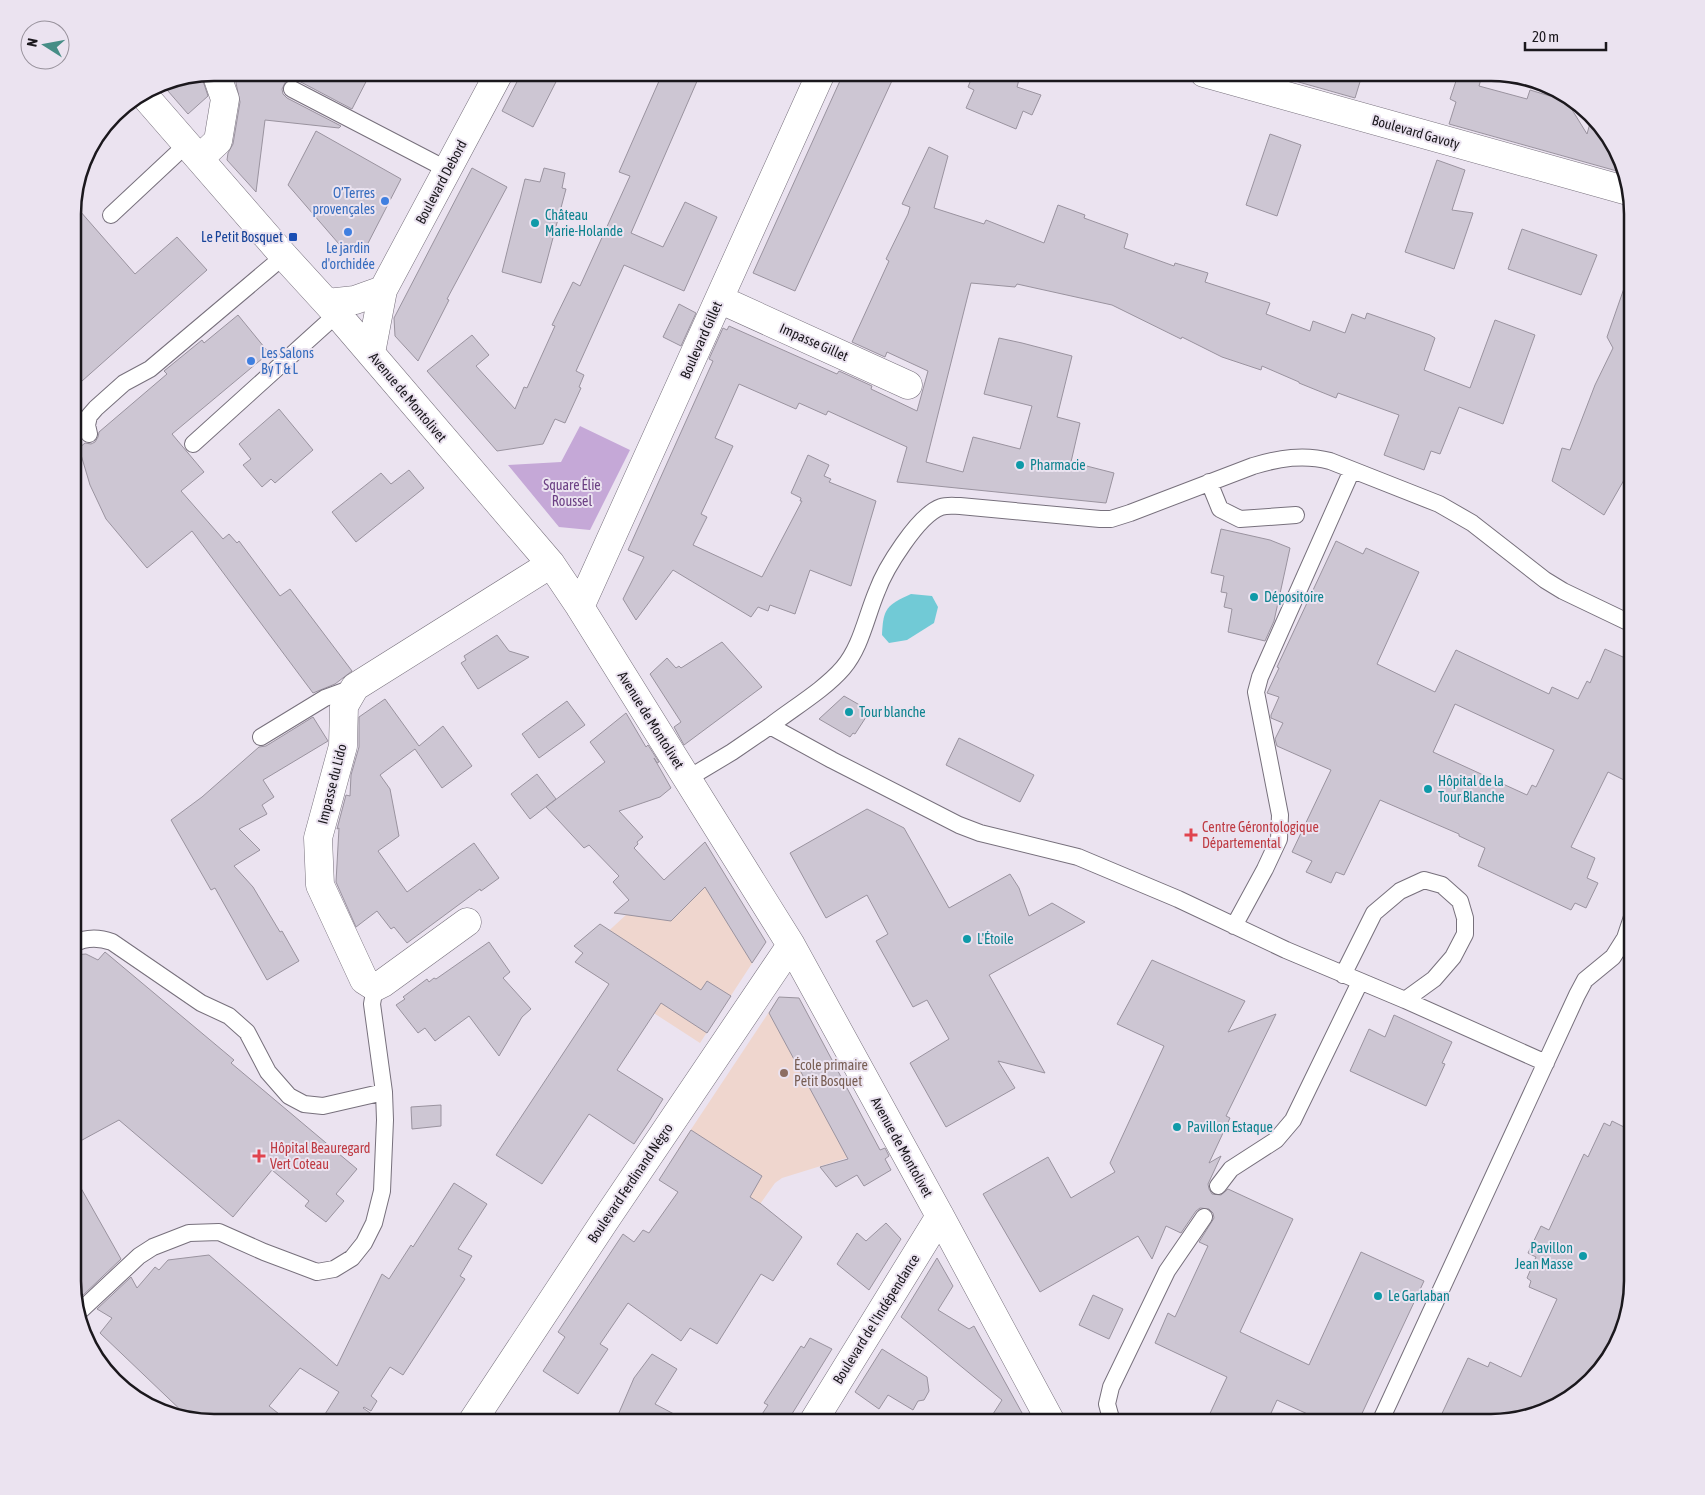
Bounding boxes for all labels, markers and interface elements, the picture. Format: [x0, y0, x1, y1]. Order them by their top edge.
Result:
north arrow [20, 20, 70, 70]
scale bar [1525, 20, 1606, 52]
text: 20 m [1532, 28, 1559, 45]
text: N [24, 37, 41, 48]
street label: Boulevard Gavoty [1370, 112, 1462, 152]
street label: Boulevard Debord [412, 137, 470, 227]
place label: O’Terres provençales [312, 185, 375, 217]
marker: O’Terres provençales [379, 195, 391, 207]
place label: Château Marie-Holande [545, 207, 623, 239]
marker: Château Marie-Holande [529, 217, 541, 229]
marker: Le jardin d'orchidée [342, 226, 354, 238]
place label: Le Petit Bosquet [201, 229, 283, 245]
marker: Le Petit Bosquet [287, 231, 299, 243]
place label: Le jardin d'orchidée [321, 240, 375, 272]
street label: Boulevard Gillet [677, 299, 725, 381]
street label: Impasse Gillet [777, 320, 851, 364]
place label: Les Salons By T & L [261, 345, 314, 377]
street label: Avenue de Montolivet [366, 349, 450, 445]
marker: Les Salons By T & L [245, 355, 257, 367]
place label: Pharmacie [1030, 457, 1086, 473]
marker: Pharmacie [1014, 459, 1026, 471]
park label: Square Élie Roussel [543, 477, 601, 509]
place label: Dépositoire [1264, 589, 1324, 605]
marker: Dépositoire [1248, 591, 1260, 603]
street label: Avenue de Montolivet [615, 668, 687, 772]
place label: Tour blanche [859, 704, 926, 720]
marker: Tour blanche [843, 706, 855, 718]
street label: Impasse du Lido [314, 742, 350, 826]
place label: Hôpital de la Tour Blanche [1438, 773, 1505, 805]
marker: Hôpital de la Tour Blanche [1422, 783, 1434, 795]
place label: Centre Gérontologique Départemental [1202, 819, 1319, 851]
marker: Centre Gérontologique Départemental [1184, 828, 1198, 842]
place label: L'Étoile [977, 931, 1014, 947]
marker: L'Étoile [961, 933, 973, 945]
place label: École primaire Petit Bosquet [794, 1057, 868, 1089]
marker: École primaire Petit Bosquet [778, 1067, 790, 1079]
street label: Avenue de Montolivet [868, 1094, 936, 1200]
place label: Pavillon Estaque [1187, 1119, 1273, 1135]
street label: Boulevard Ferdinand Négro [584, 1120, 676, 1246]
marker: Pavillon Estaque [1171, 1121, 1183, 1133]
place label: Hôpital Beauregard Vert Coteau [270, 1140, 371, 1172]
marker: Hôpital Beauregard Vert Coteau [252, 1149, 266, 1163]
place label: Pavillon Jean Masse [1515, 1240, 1573, 1272]
marker: Pavillon Jean Masse [1577, 1250, 1589, 1262]
street label: Boulevard de l'Indépendance [829, 1251, 923, 1387]
place label: Le Garlaban [1388, 1288, 1450, 1304]
marker: Le Garlaban [1372, 1290, 1384, 1302]

